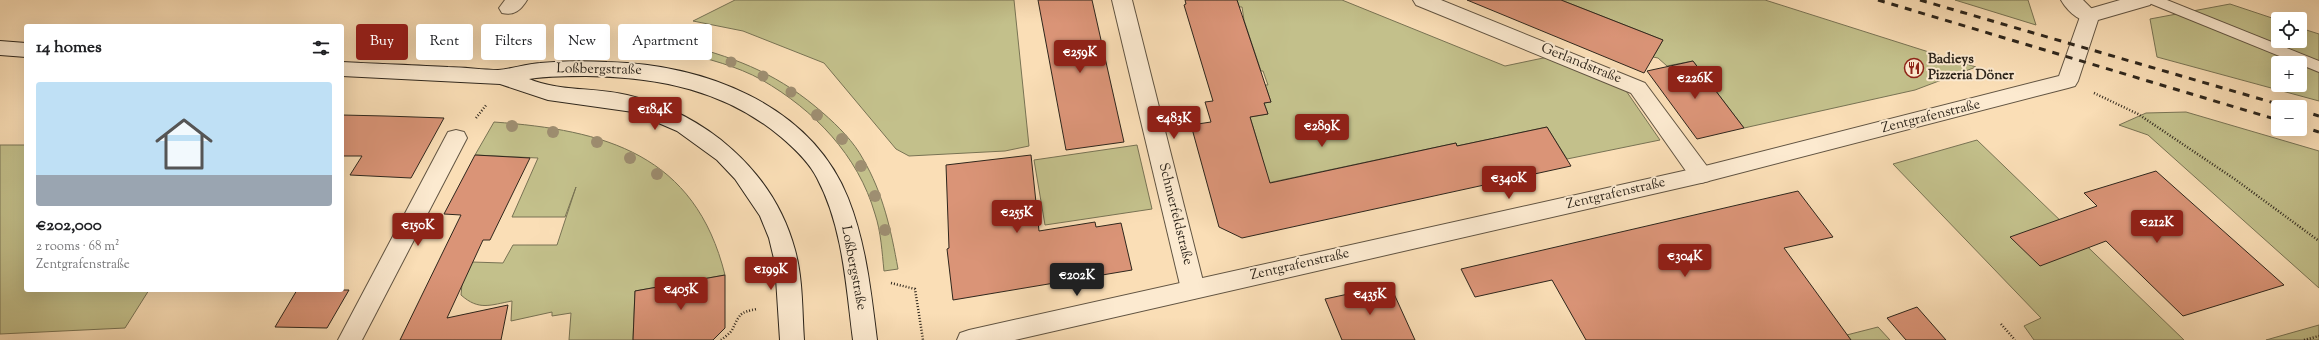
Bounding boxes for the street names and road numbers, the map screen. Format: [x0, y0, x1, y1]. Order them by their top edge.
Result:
street label: Gerlandstraße [1538, 39, 1624, 89]
street label: Loßbergstraße [556, 59, 642, 81]
street label: Zentgrafenstraße [1880, 95, 1982, 139]
street label: Schmerfeldstraße [1153, 161, 1197, 267]
street label: Zentgrafenstraße [1564, 173, 1668, 215]
street label: Loßbergstraße [835, 224, 871, 312]
street label: Zentgrafenstraße [1248, 244, 1352, 286]

